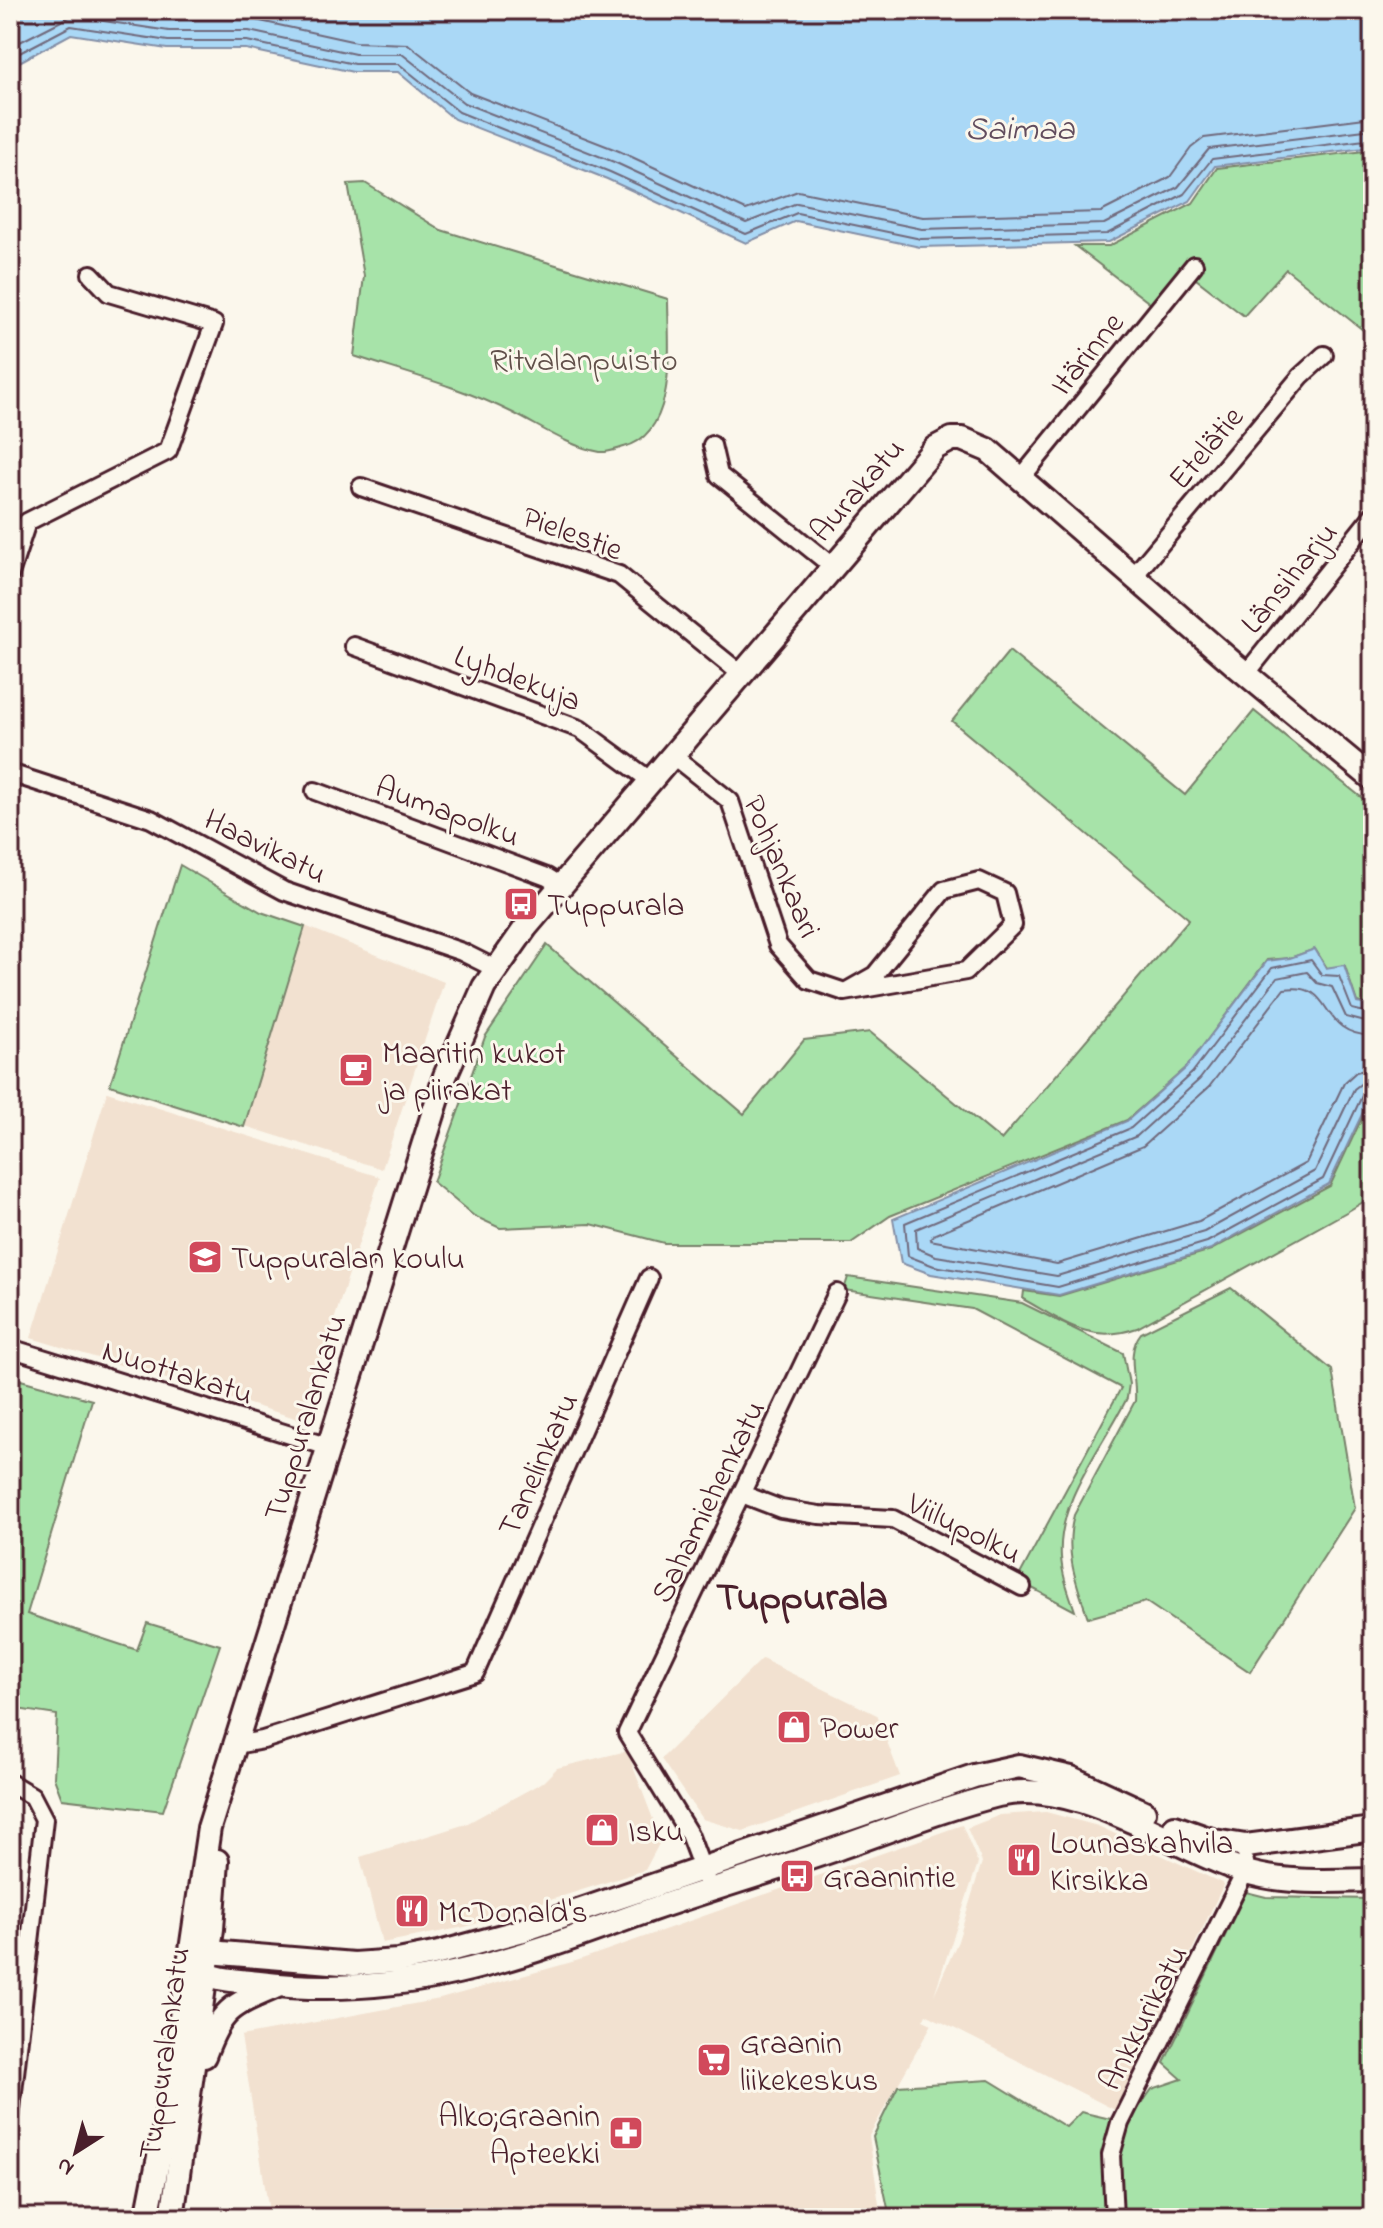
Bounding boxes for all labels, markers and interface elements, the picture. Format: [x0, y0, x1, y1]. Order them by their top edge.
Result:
water label: Saimaa [965, 106, 1075, 156]
street label: Itärinne [1040, 303, 1138, 407]
park label: Ritvalanpuisto [490, 339, 678, 386]
street label: Etelätie [1159, 397, 1257, 501]
street label: Aurakatu [800, 429, 918, 554]
street label: Pielestie [515, 495, 629, 575]
street label: Länsiharju [1231, 513, 1351, 646]
street label: Lyhdekuja [446, 634, 587, 726]
street label: Aumapolku [368, 765, 526, 861]
street label: Pohjankaari [729, 789, 831, 946]
street label: Haavikatu [195, 798, 334, 898]
place label: Tuppurala [547, 884, 685, 931]
bus stop icon: Tuppurala [502, 885, 540, 923]
place label: Maaritin kukot ja piirakat [378, 1032, 566, 1116]
cafe icon: Maaritin kukot ja piirakat [337, 1051, 375, 1089]
place label: Tuppuralan koulu [231, 1237, 465, 1284]
school or university icon: Tuppuralan koulu [186, 1238, 224, 1276]
street label: Tuppuralankatu [254, 1309, 361, 1527]
street label: Nuottakatu [96, 1329, 258, 1420]
street label: Tanelinkatu [488, 1386, 593, 1545]
street label: Sahamiehenkatu [641, 1393, 780, 1612]
street label: Viilupolku [897, 1482, 1029, 1578]
district label: Tuppurala [716, 1570, 888, 1629]
place label: Power [820, 1707, 899, 1754]
shop icon: Power [775, 1708, 813, 1746]
place label: Isku [628, 1810, 684, 1857]
shop icon: Isku [583, 1811, 621, 1849]
place label: Lounaskahvila Kirsikka [1050, 1822, 1233, 1906]
restaurant icon: Lounaskahvila Kirsikka [1005, 1841, 1043, 1879]
place label: Graanintie [823, 1856, 956, 1903]
bus stop icon: Graanintie [778, 1857, 816, 1895]
place label: McDonald's [438, 1891, 588, 1938]
restaurant icon: McDonald's [393, 1892, 431, 1930]
street label: Ankkurikatu [1088, 1938, 1202, 2100]
street label: Tuppuralankatu [128, 1944, 205, 2162]
place label: Graanin liikekeskus [740, 2022, 878, 2106]
supermarket icon: Graanin liikekeskus [695, 2041, 733, 2079]
place label: Alko;Graanin Apteekki [438, 2095, 600, 2179]
north arrow [36, 2112, 116, 2192]
pharmacy icon: Alko;Graanin Apteekki [607, 2114, 645, 2152]
text: N [51, 2148, 81, 2183]

